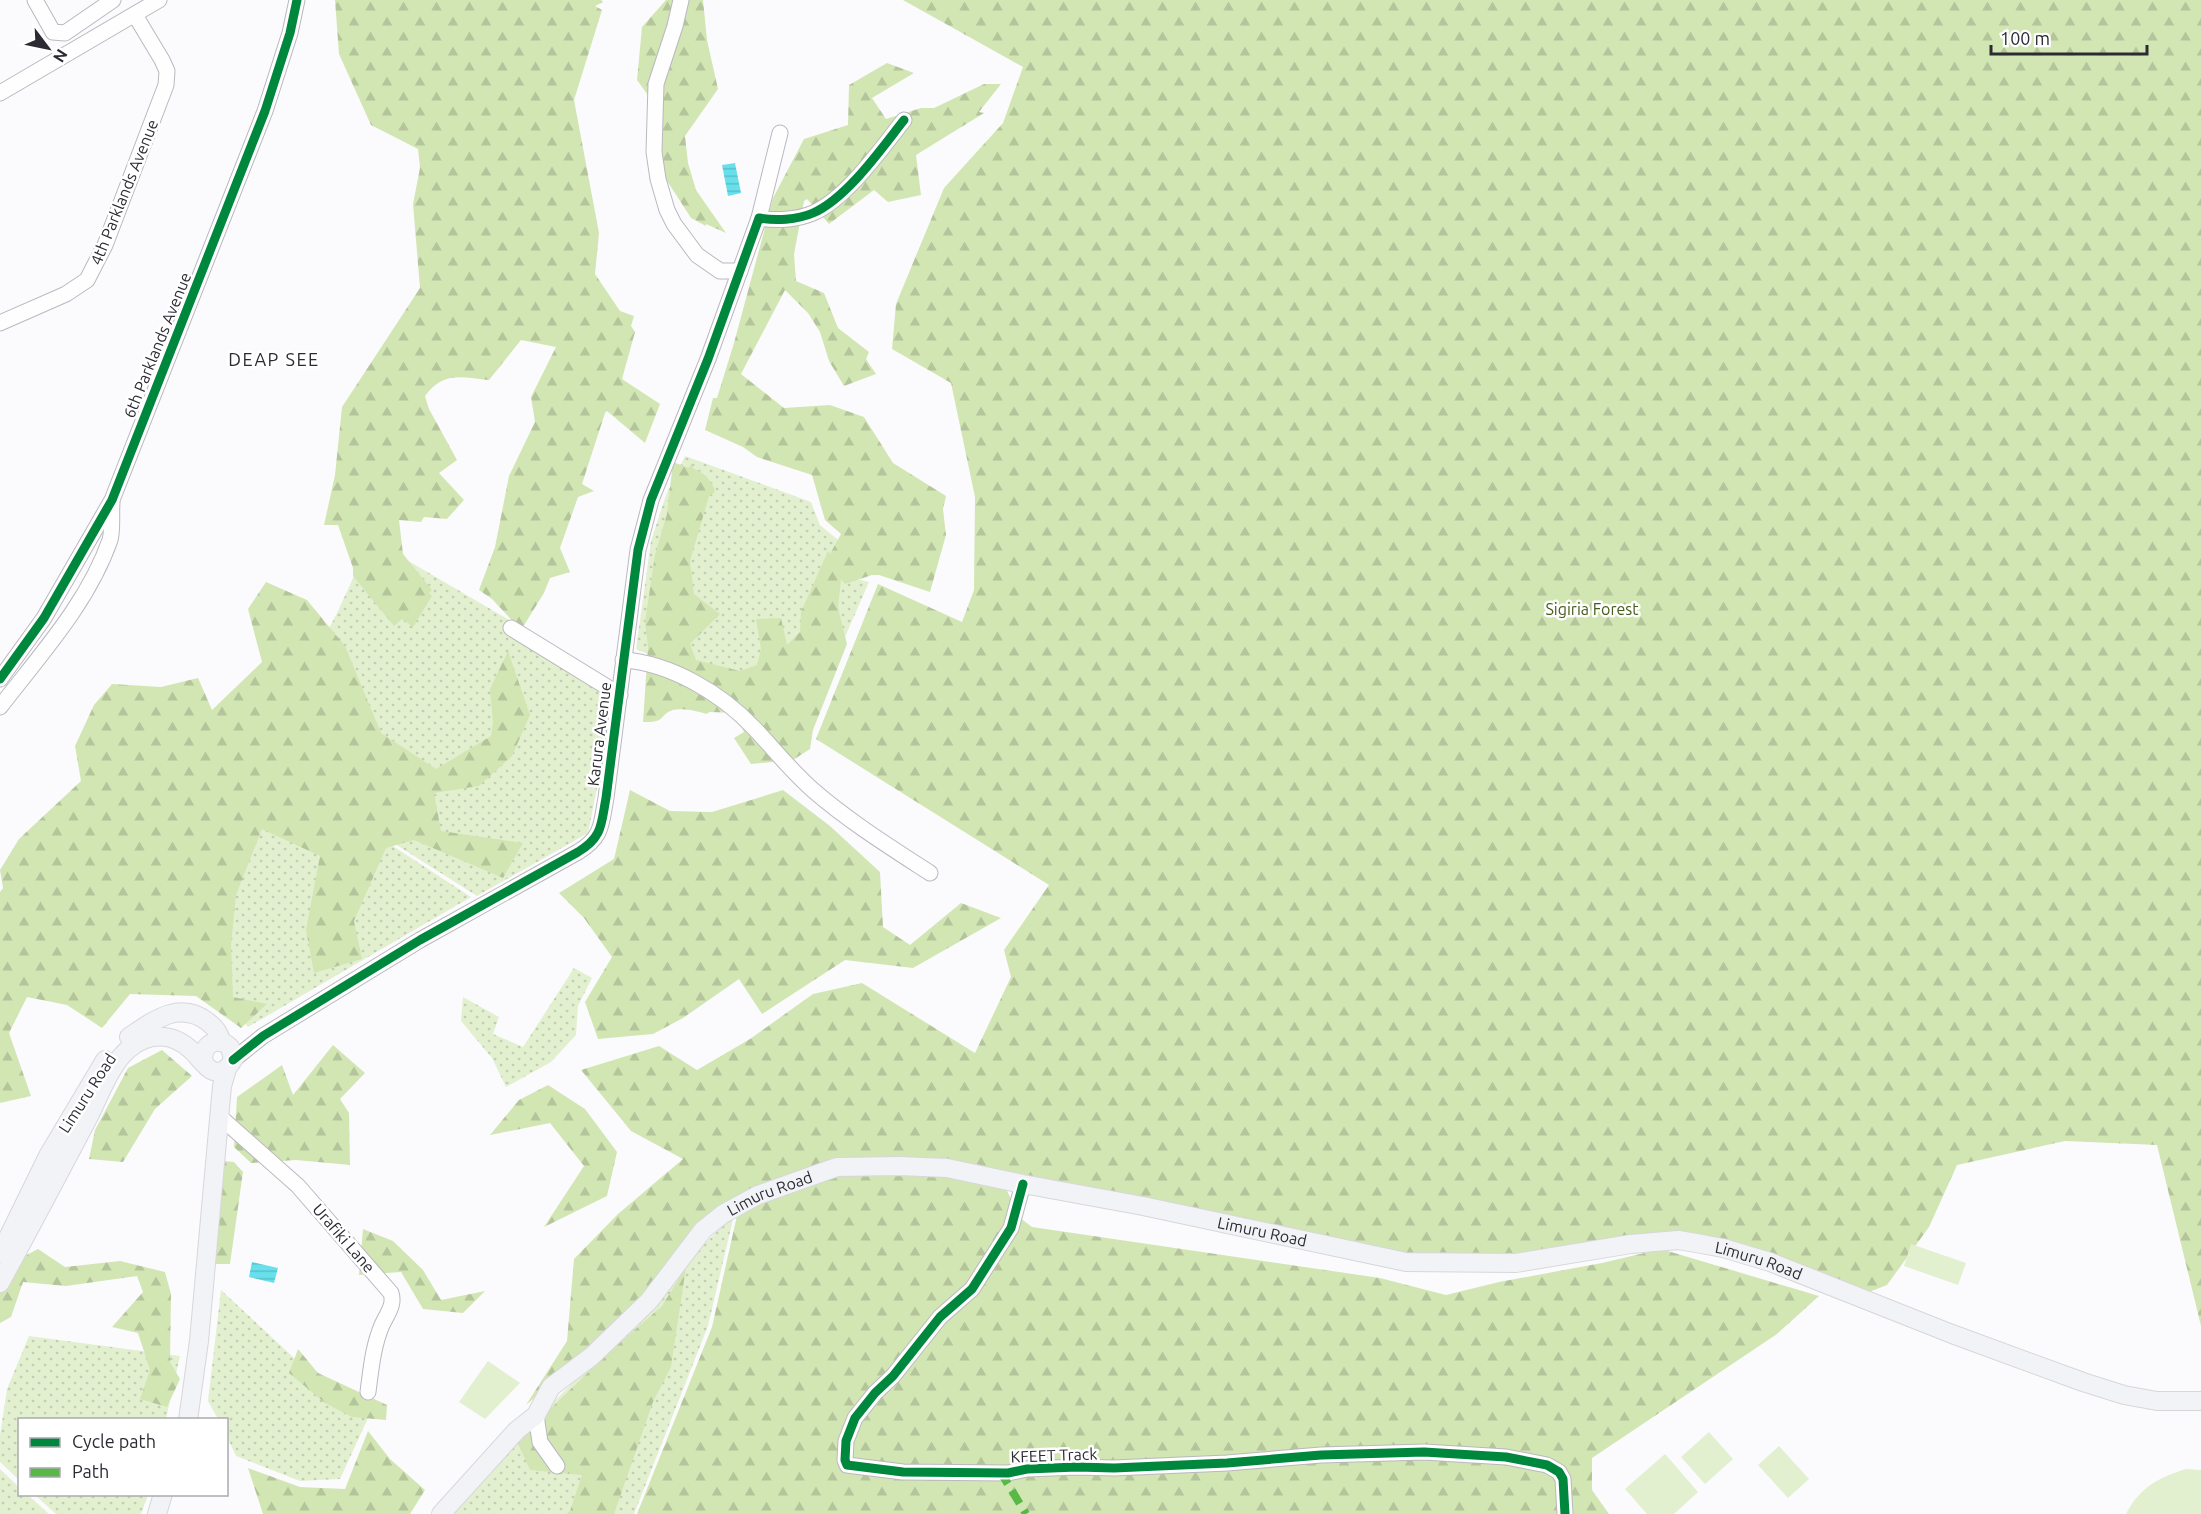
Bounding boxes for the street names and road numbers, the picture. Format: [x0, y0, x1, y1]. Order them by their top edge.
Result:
street label: 4th Parklands Avenue [87, 117, 161, 267]
street label: 6th Parklands Avenue [120, 270, 194, 420]
street label: Karura Avenue [584, 681, 614, 787]
street label: Limuru Road [55, 1050, 119, 1136]
street label: Limuru Road [724, 1168, 815, 1219]
street label: Urafiki Lane [309, 1200, 379, 1276]
street label: Limuru Road [1216, 1213, 1309, 1250]
street label: Limuru Road [1714, 1238, 1805, 1283]
street label: KFEET Track [1010, 1444, 1098, 1466]

